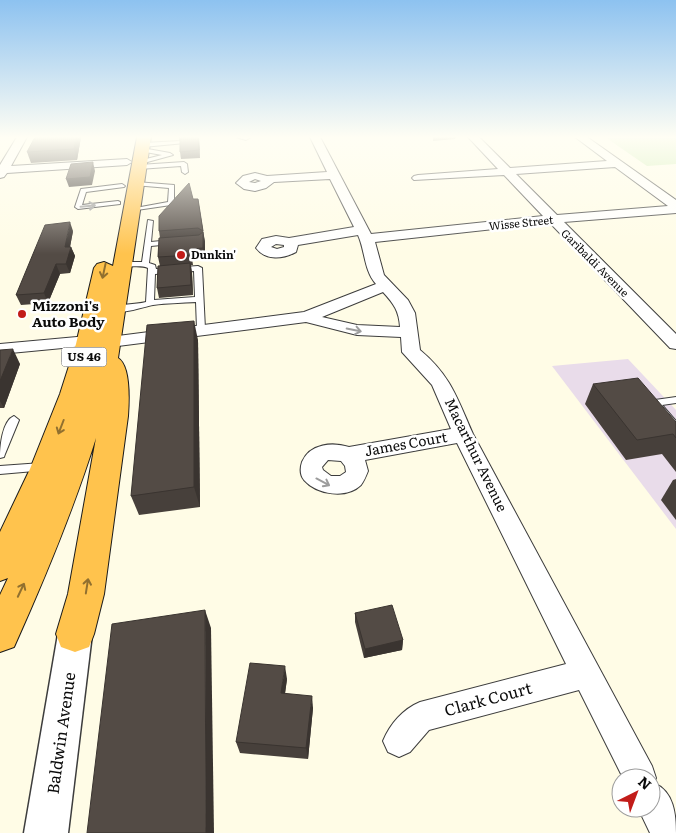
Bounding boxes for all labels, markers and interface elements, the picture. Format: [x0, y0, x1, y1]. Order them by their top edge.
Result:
one-way arrow [79, 201, 95, 211]
street label: Wisse Street [488, 211, 554, 233]
street label: Garibaldi Avenue [558, 225, 633, 300]
place label: Dunkin' [191, 246, 236, 262]
marker: Dunkin' [175, 249, 187, 261]
one-way arrow [98, 262, 108, 278]
place label: Mizzoni's Auto Body [32, 295, 105, 331]
marker: Mizzoni's Auto Body [16, 308, 28, 320]
one-way arrow [345, 325, 361, 335]
road number: US 46 [62, 348, 106, 367]
street label: Macarthur Avenue [441, 394, 513, 515]
one-way arrow [56, 419, 65, 435]
street label: James Court [363, 426, 449, 460]
one-way arrow [315, 477, 330, 487]
one-way arrow [83, 579, 93, 595]
one-way arrow [16, 583, 26, 598]
street label: Baldwin Avenue [40, 670, 80, 795]
street label: Clark Court [441, 675, 535, 721]
north arrow [611, 768, 661, 818]
text: N [634, 771, 657, 794]

